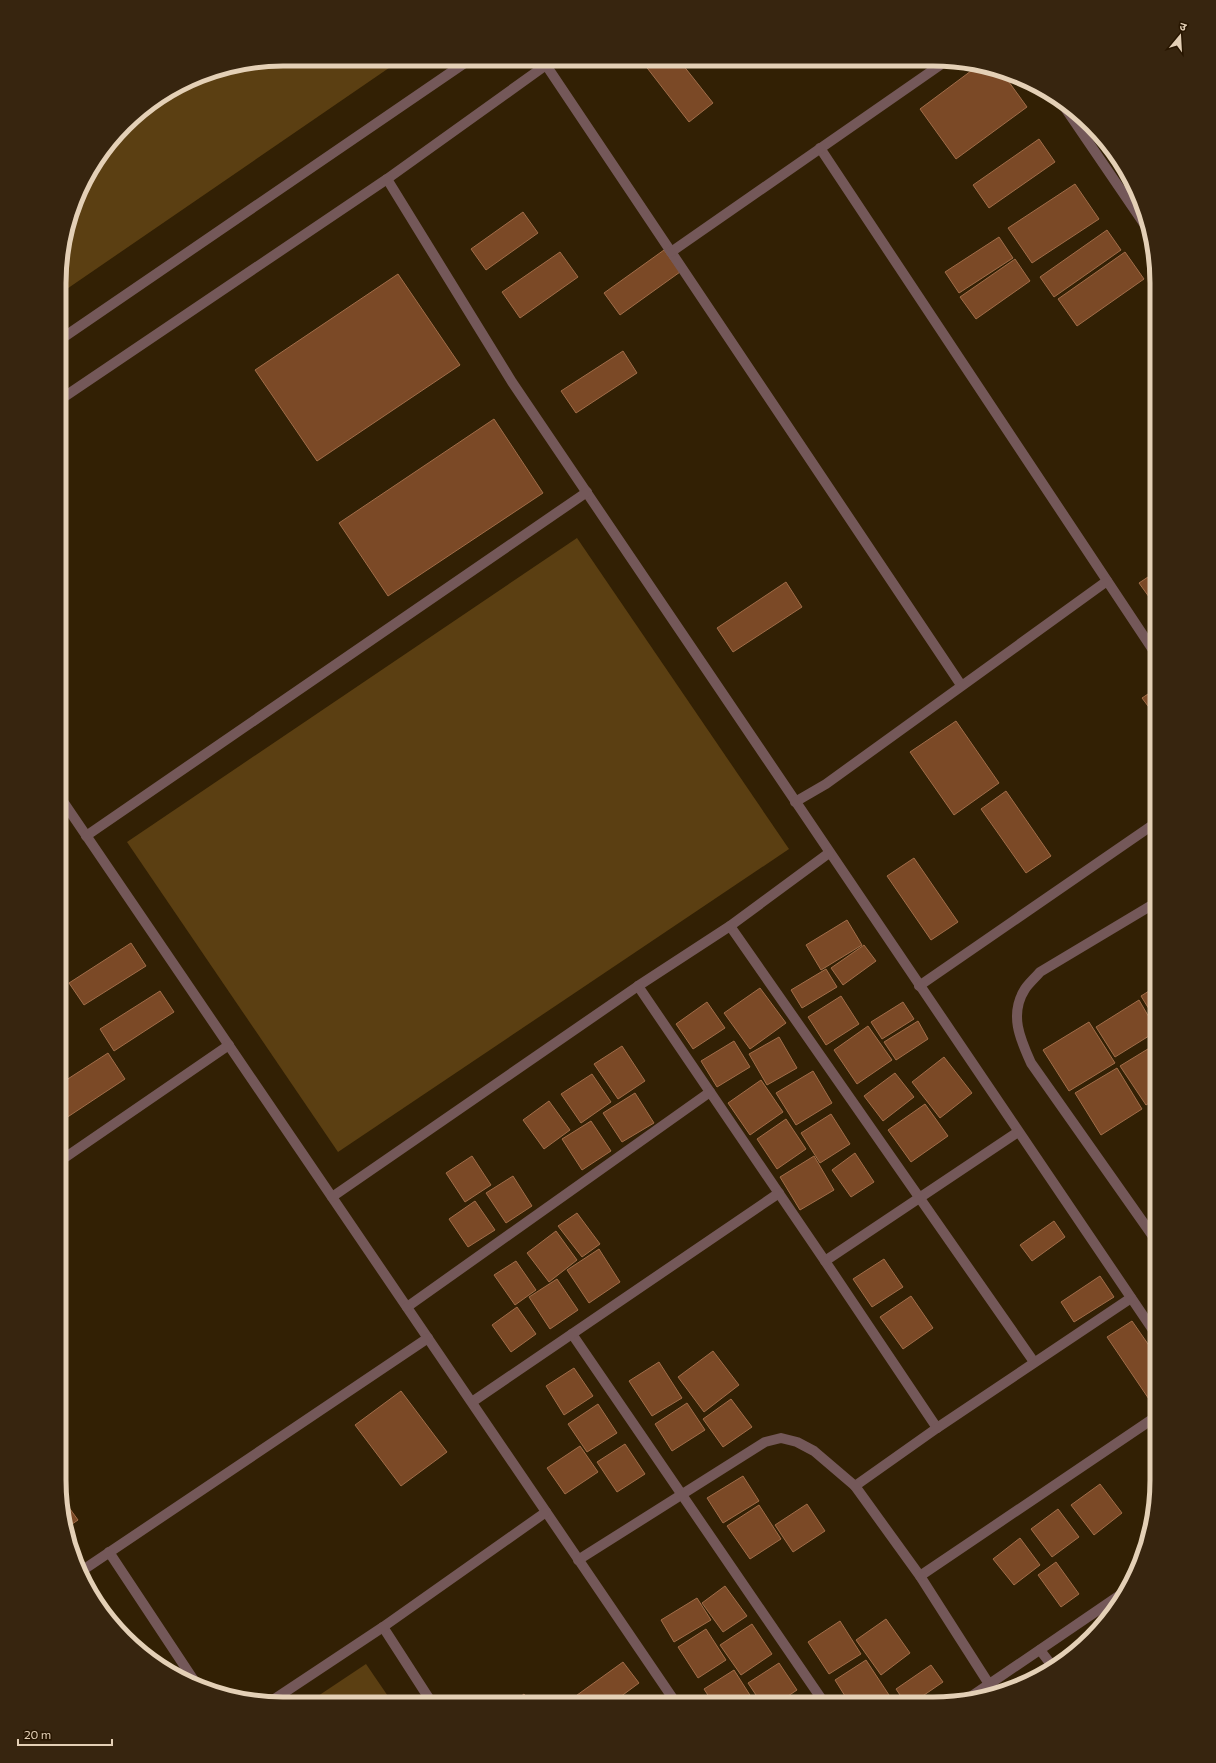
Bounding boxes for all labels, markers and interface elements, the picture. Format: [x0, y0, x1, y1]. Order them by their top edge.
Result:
north arrow [1160, 16, 1200, 56]
text: उ [1178, 19, 1189, 33]
scale bar [18, 1721, 112, 1747]
text: 20 m [24, 1727, 51, 1741]

